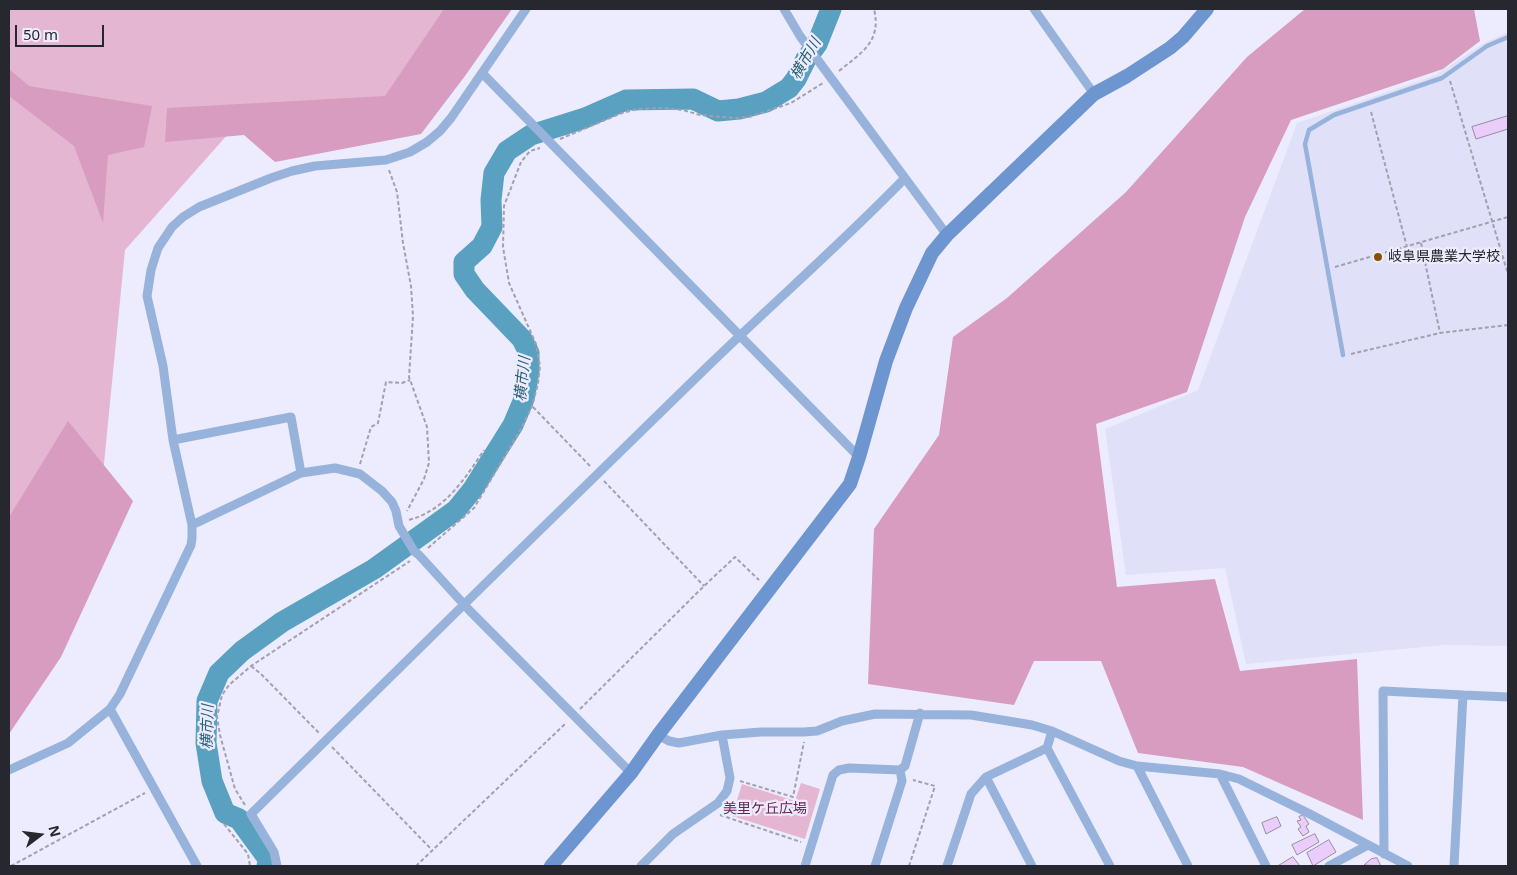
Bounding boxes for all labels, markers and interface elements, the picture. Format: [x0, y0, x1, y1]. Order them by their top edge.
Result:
scale bar [18, 15, 106, 47]
text: 50 m [23, 24, 58, 44]
water label: 横市川 [787, 35, 825, 83]
place label: 岐阜県農業大学校 [1388, 249, 1500, 265]
marker: 岐阜県農業大学校 [1372, 251, 1384, 263]
water label: 横市川 [512, 356, 534, 402]
water label: 横市川 [199, 704, 217, 750]
park label: 美里ケ丘広場 [723, 801, 807, 817]
north arrow [15, 810, 65, 860]
text: N [44, 823, 66, 839]

